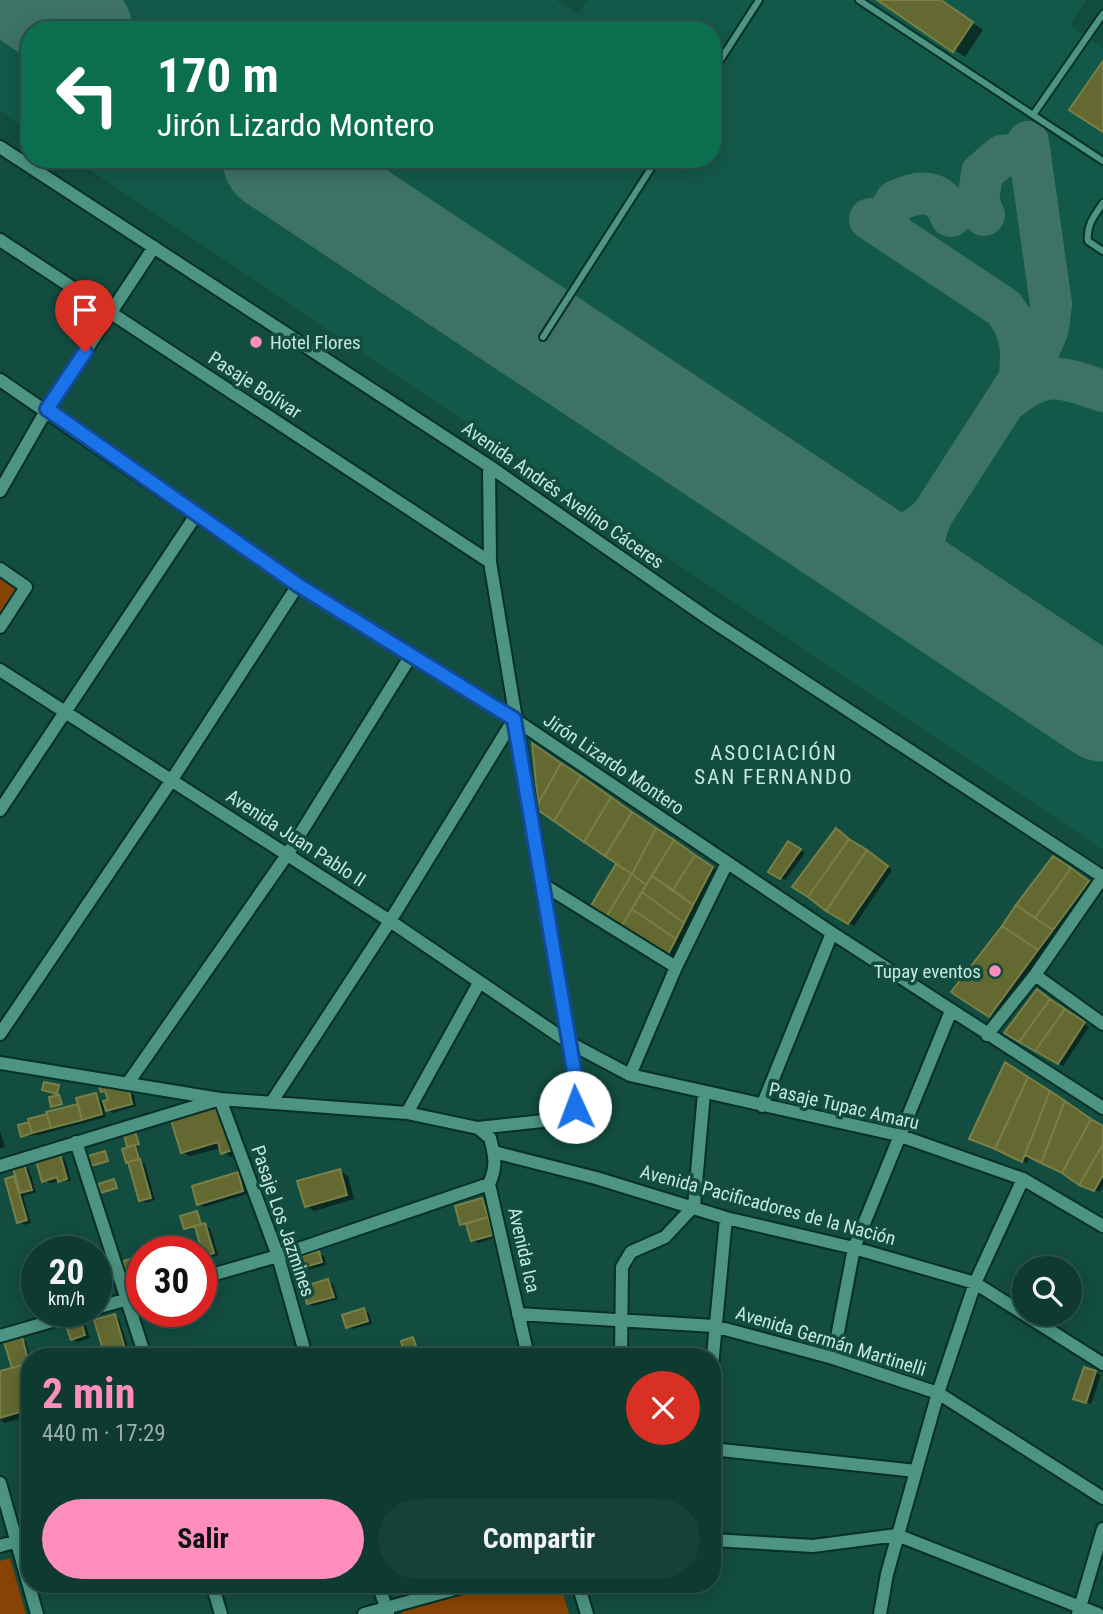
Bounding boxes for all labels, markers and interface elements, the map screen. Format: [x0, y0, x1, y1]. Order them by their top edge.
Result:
text: 170 m [157, 47, 279, 104]
icon: left [42, 49, 133, 140]
text: Jirón Lizardo Montero [157, 106, 435, 144]
pin [55, 280, 115, 352]
icon: arrive [66, 291, 104, 329]
place label: Hotel Flores [270, 331, 361, 354]
marker: Hotel Flores [248, 334, 264, 350]
street label: Pasaje Bolívar [204, 346, 306, 424]
street label: Avenida Andrés Avelino Cáceres [458, 416, 668, 574]
street label: Jirón Lizardo Montero [539, 708, 689, 820]
district label: ASOCIACIÓN SAN FERNANDO [694, 741, 854, 789]
street label: Avenida Juan Pablo II [222, 784, 370, 892]
place label: Tupay eventos [874, 960, 981, 983]
marker: Tupay eventos [987, 963, 1003, 979]
position arrow [538, 1070, 612, 1144]
street label: Pasaje Tupac Amaru [767, 1078, 921, 1134]
street label: Pasaje Los Jazmines [246, 1142, 320, 1300]
street label: Avenida Pacificadores de la Nación [638, 1160, 898, 1250]
street label: Avenida Ica [503, 1205, 545, 1295]
speed limit sign: 30 [126, 1236, 217, 1327]
text: 20 [49, 1252, 84, 1293]
map controls [1012, 1256, 1082, 1326]
button: search [1012, 1256, 1082, 1326]
text: km/h [48, 1288, 85, 1309]
street label: Avenida Germán Martinelli [733, 1301, 929, 1381]
text: 2 min [42, 1369, 135, 1418]
button: close [626, 1371, 700, 1445]
text: 440 m · 17:29 [42, 1420, 166, 1447]
button: Salir [42, 1499, 364, 1579]
button: Compartir [378, 1499, 700, 1579]

